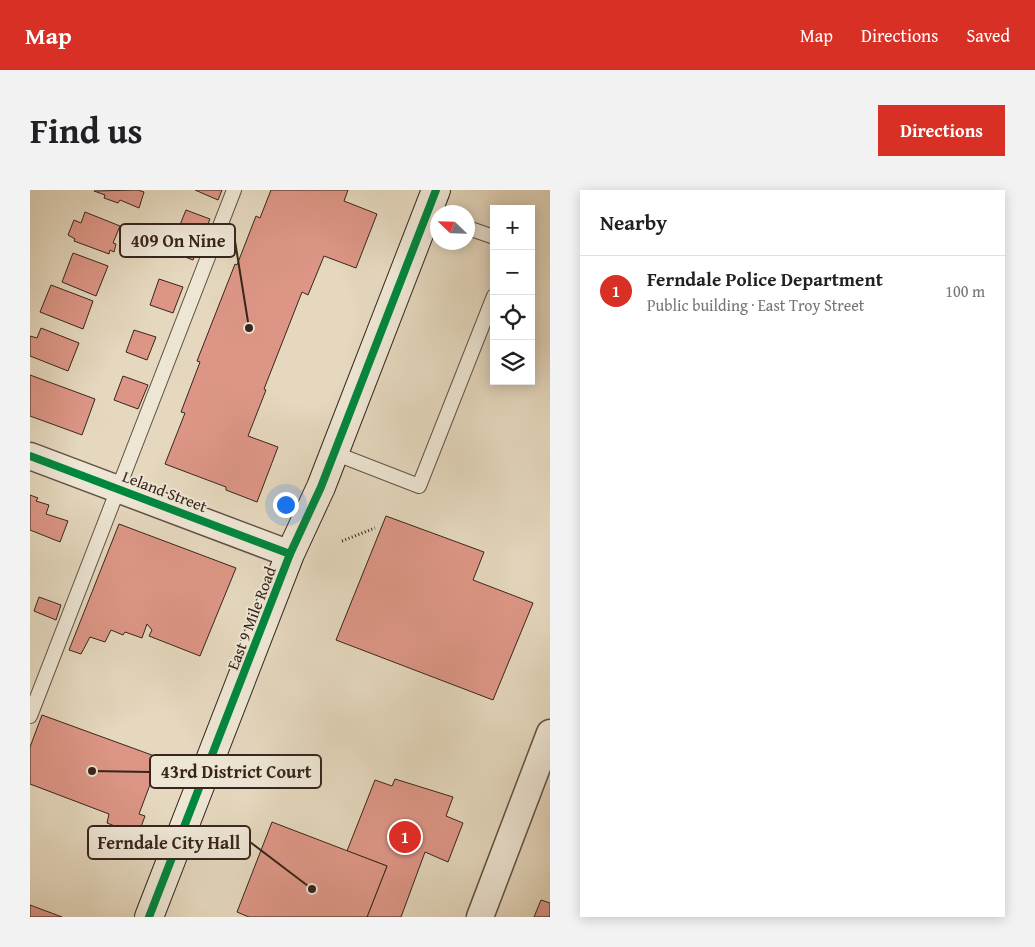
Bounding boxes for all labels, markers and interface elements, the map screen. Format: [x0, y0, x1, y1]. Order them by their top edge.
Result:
text: Map [25, 18, 72, 53]
text: Map [800, 22, 833, 49]
text: Directions [861, 22, 938, 49]
text: Saved [966, 22, 1010, 49]
text: Find us [30, 105, 143, 156]
button: Directions [878, 105, 1005, 156]
north arrow [430, 205, 475, 250]
map controls [490, 205, 535, 385]
button: + [490, 205, 535, 250]
text: Nearby [600, 207, 667, 238]
callout: 409 On Nine [120, 224, 235, 257]
text: 409 On Nine [131, 227, 226, 254]
button: − [490, 250, 535, 295]
text: Ferndale Police Department [647, 265, 883, 293]
text: 1 [612, 279, 620, 303]
text: 100 m [945, 279, 985, 303]
text: Public building · East Troy Street [647, 293, 864, 317]
button: locate [490, 295, 535, 340]
button: layers [490, 340, 535, 385]
street label: Leland Street [119, 464, 211, 518]
your location [273, 492, 299, 518]
street label: East 9 Mile Road [220, 562, 282, 673]
callout: 43rd District Court [150, 755, 321, 788]
text: 43rd District Court [161, 758, 312, 785]
pin: 1 [389, 818, 421, 856]
callout: Ferndale City Hall [88, 826, 250, 859]
text: Ferndale City Hall [98, 829, 241, 856]

